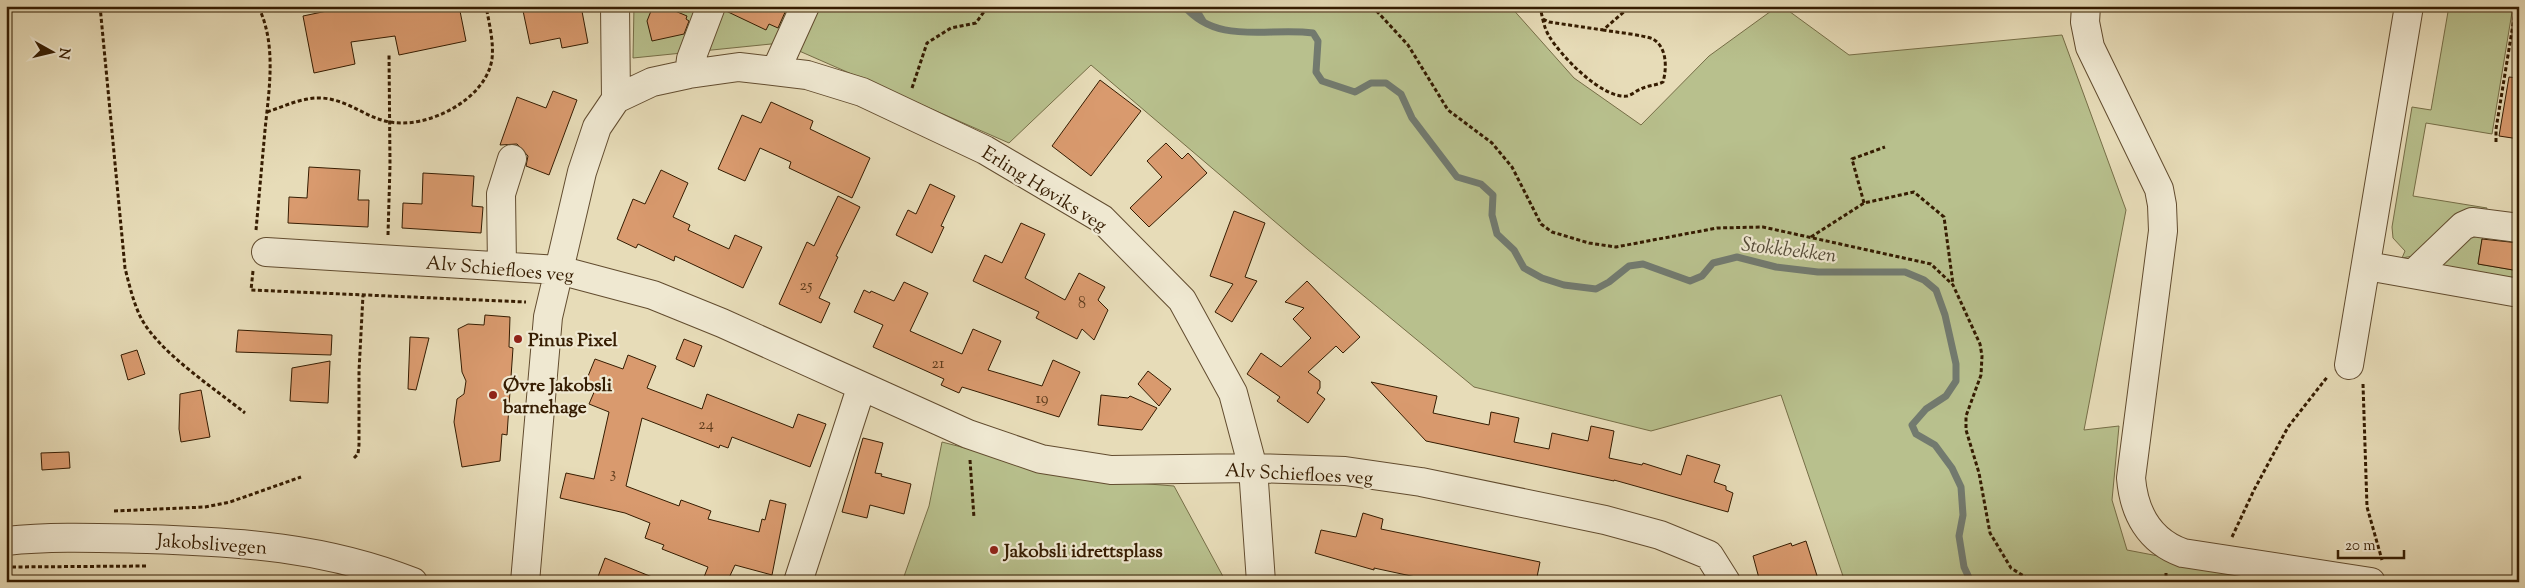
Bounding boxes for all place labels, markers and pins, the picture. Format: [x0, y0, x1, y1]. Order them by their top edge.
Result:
place label: Pinus Pixel [528, 328, 618, 355]
marker: Pinus Pixel [512, 333, 524, 345]
place label: Øvre Jakobsli barnehage [502, 373, 613, 422]
marker: Øvre Jakobsli barnehage [487, 389, 499, 401]
place label: Jakobsli idrettsplass [1002, 539, 1163, 566]
marker: Jakobsli idrettsplass [988, 544, 1000, 556]

